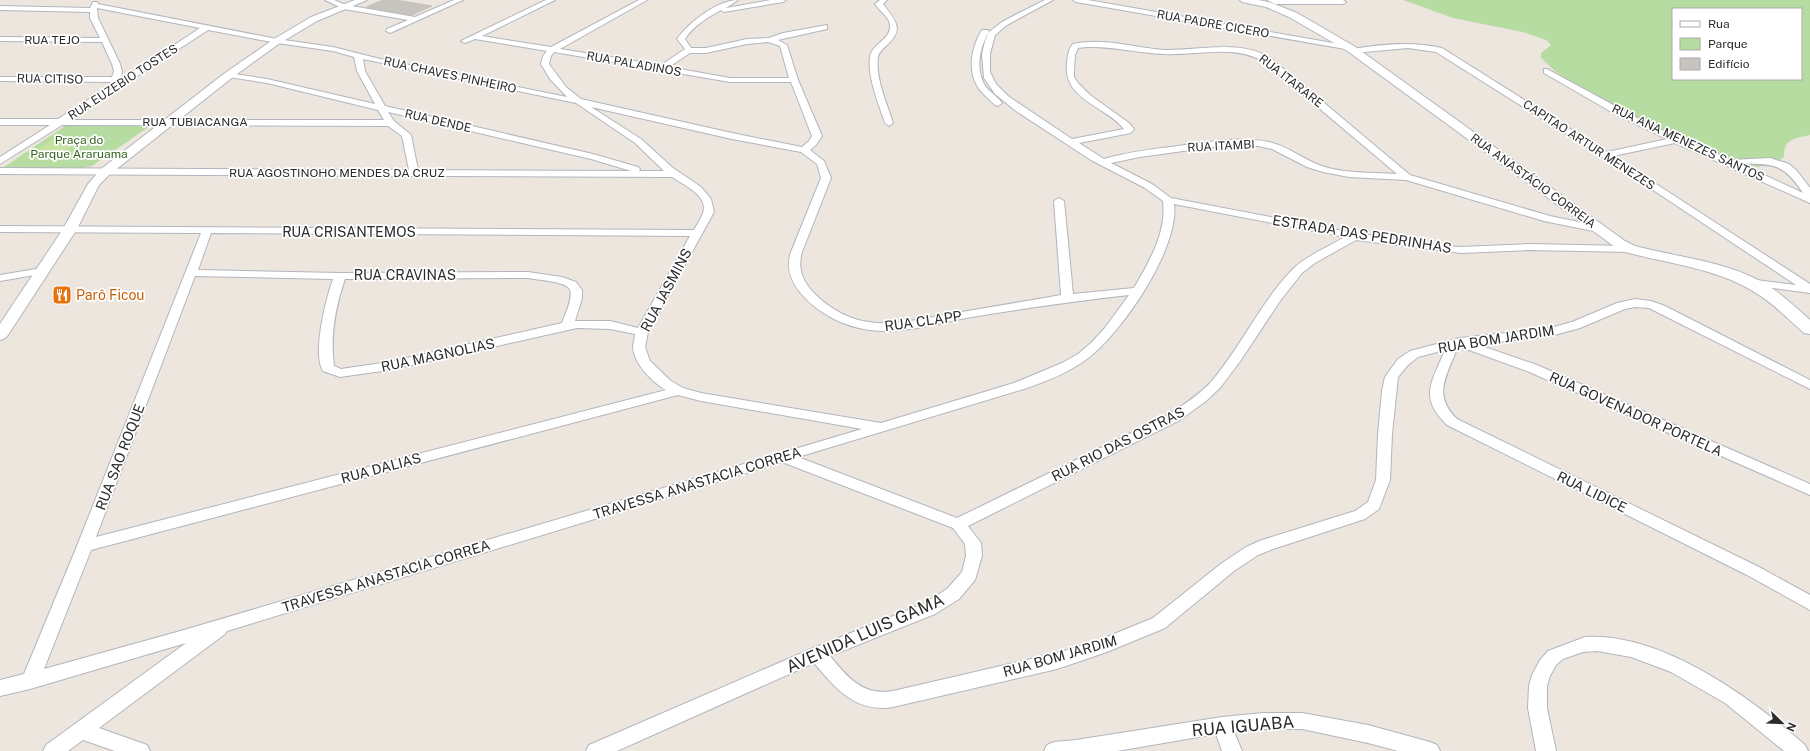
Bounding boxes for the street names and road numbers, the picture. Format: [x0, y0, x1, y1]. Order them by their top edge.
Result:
street label: RUA PADRE CICERO [1156, 7, 1270, 41]
street label: RUA TEJO [24, 33, 80, 47]
street label: RUA EUZEBIO TOSTES [66, 41, 180, 123]
street label: RUA PALADINOS [586, 49, 682, 79]
street label: RUA ITARARE [1256, 52, 1326, 110]
street label: RUA CHAVES PINHEIRO [382, 54, 518, 96]
street label: RUA CITISO [17, 71, 83, 87]
street label: CAPITAO ARTUR MENEZES [1520, 97, 1658, 193]
street label: RUA ANA MENEZES SANTOS [1610, 102, 1766, 184]
street label: RUA DENDE [403, 107, 473, 135]
street label: RUA TUBIACANGA [142, 115, 248, 129]
street label: RUA ANASTÁCIO CORREIA [1468, 131, 1599, 231]
street label: RUA ITAMBI [1187, 137, 1255, 155]
street label: RUA AGOSTINOHO MENDES DA CRUZ [229, 166, 445, 180]
street label: ESTRADA DAS PEDRINHAS [1271, 212, 1453, 256]
street label: RUA CRISANTEMOS [282, 224, 416, 240]
street label: RUA JASMINS [637, 246, 695, 334]
street label: RUA CRAVINAS [354, 267, 456, 283]
street label: RUA CLAPP [883, 308, 963, 334]
street label: RUA BOM JARDIM [1437, 322, 1555, 356]
street label: RUA MAGNOLIAS [380, 335, 496, 375]
street label: RUA GOVENADOR PORTELA [1547, 369, 1725, 459]
street label: RUA SAO ROQUE [92, 402, 148, 512]
street label: RUA RIO DAS OSTRAS [1049, 403, 1187, 485]
street label: TRAVESSA ANASTACIA CORREA [591, 444, 803, 522]
street label: RUA DALIAS [339, 450, 423, 486]
street label: RUA LIDICE [1554, 468, 1630, 516]
street label: TRAVESSA ANASTACIA CORREA [280, 537, 492, 615]
street label: AVENIDA LUIS GAMA [783, 589, 947, 677]
street label: RUA BOM JARDIM [1001, 632, 1119, 680]
street label: RUA IGUABA [1191, 712, 1295, 740]

